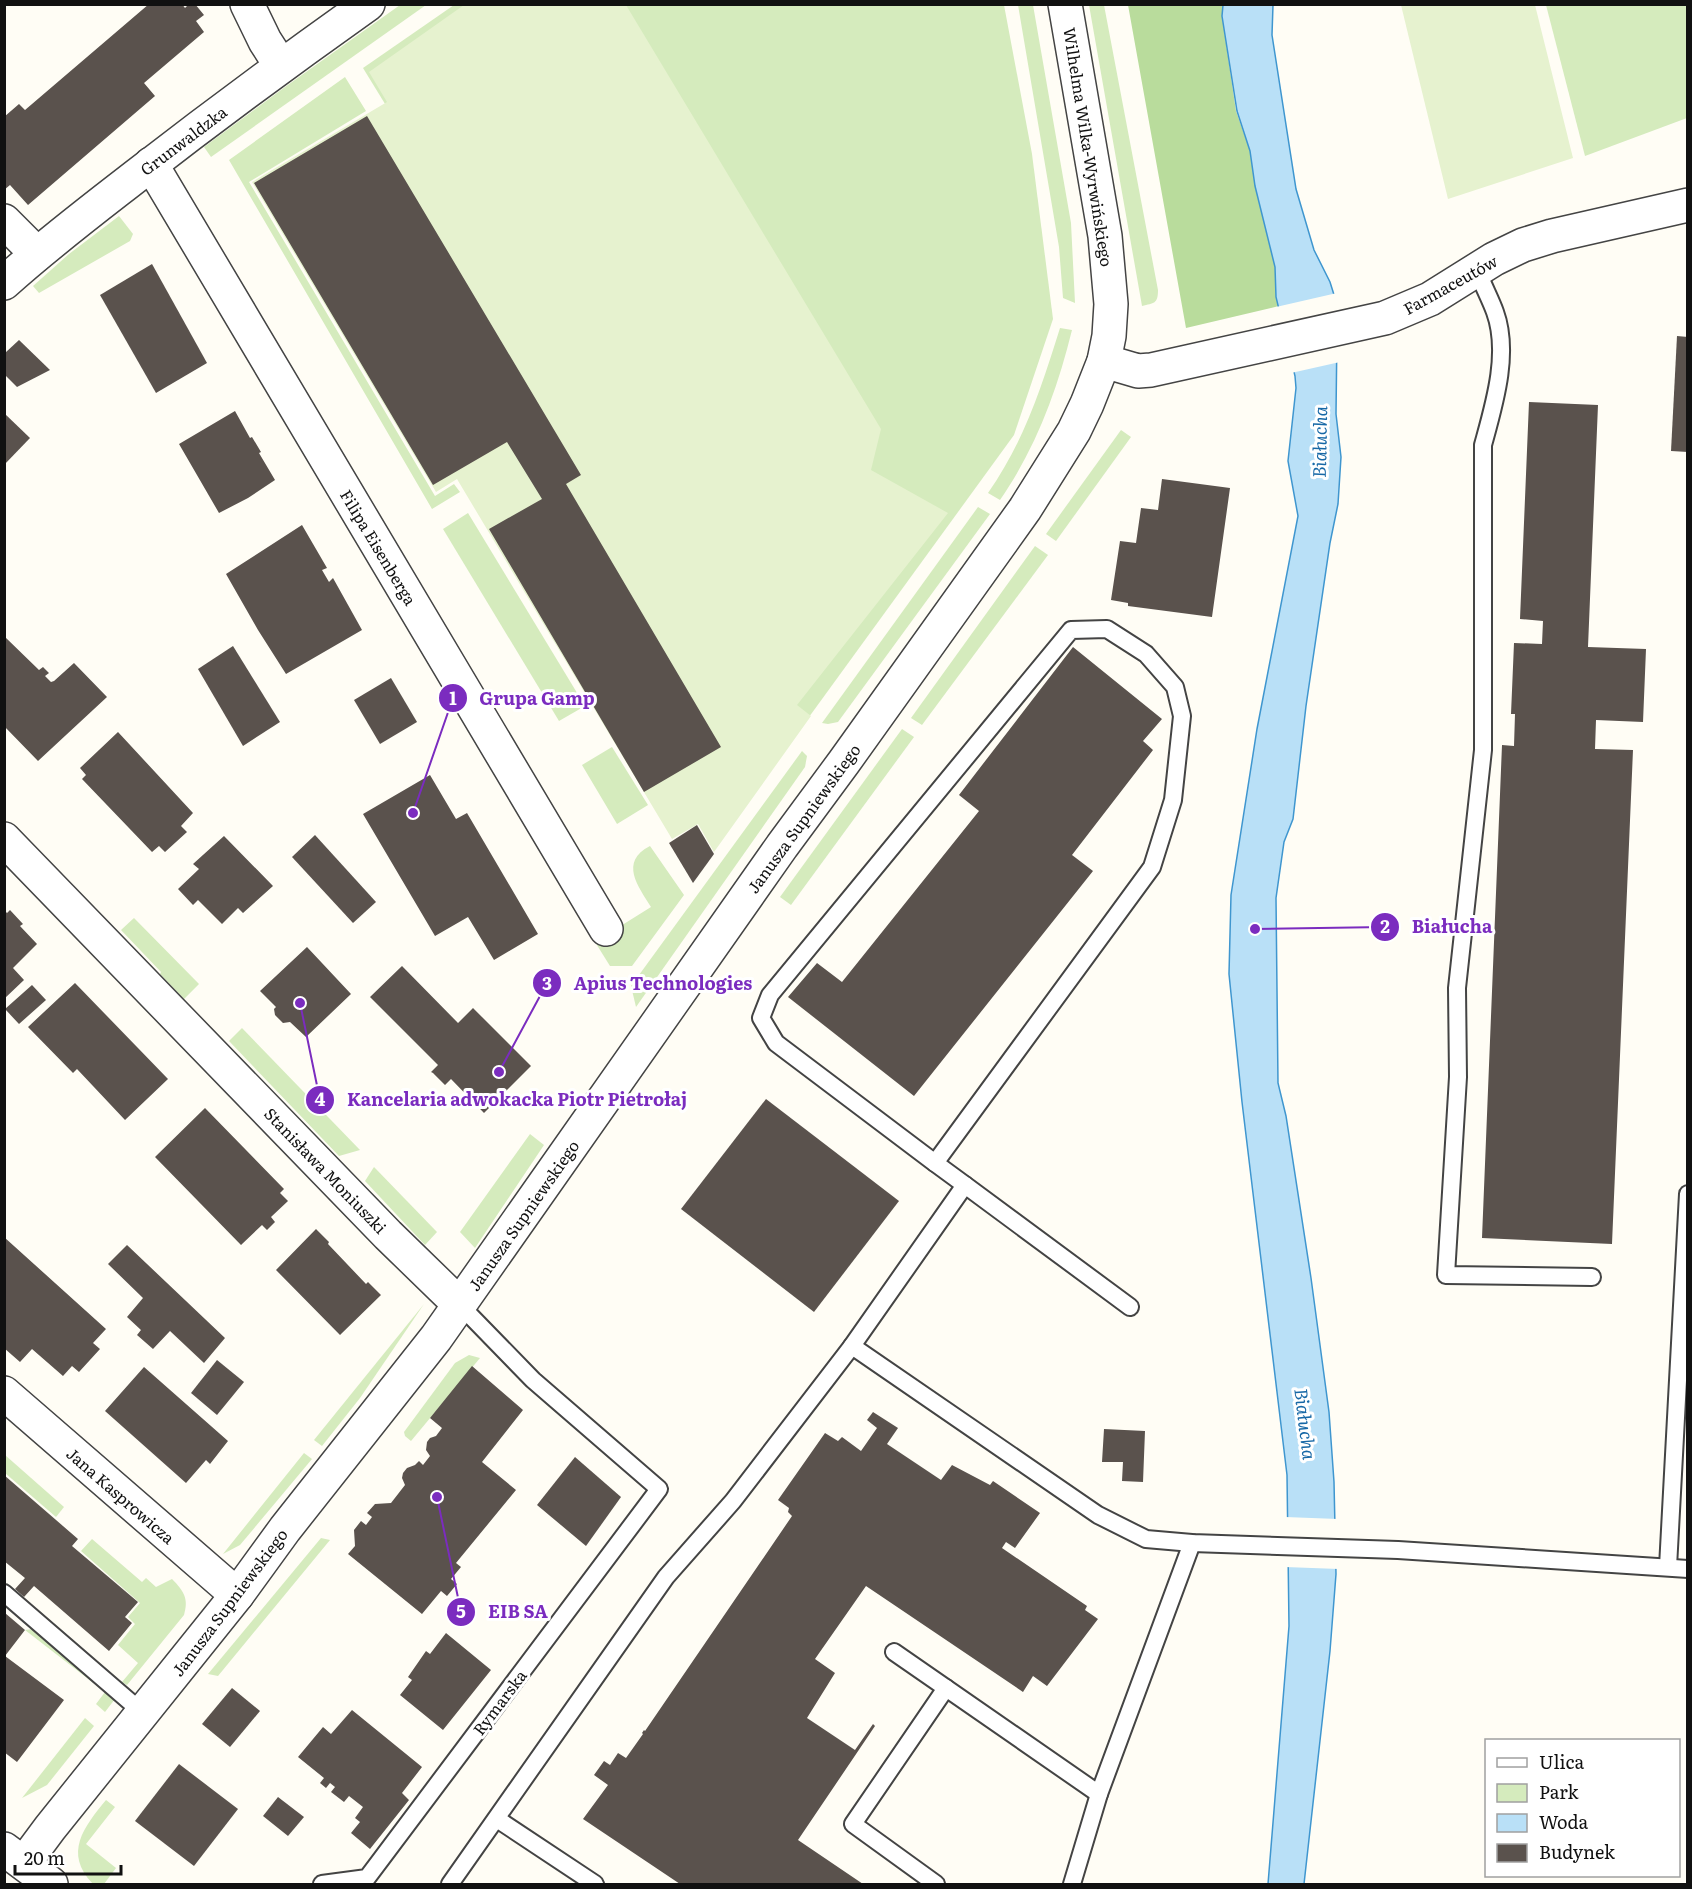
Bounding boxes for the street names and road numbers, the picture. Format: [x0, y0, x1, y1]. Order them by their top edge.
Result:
street label: Wilhelma Wilka-Wyrwińskiego [1058, 26, 1120, 268]
street label: Grunwaldzka [135, 99, 232, 181]
street label: Farmaceutów [1399, 248, 1502, 320]
street label: Filipa Eisenberga [335, 485, 423, 610]
street label: Janusza Supniewskiego [741, 738, 865, 898]
street label: Stanisława Moniuszki [259, 1102, 393, 1238]
street label: Janusza Supniewskiego [462, 1135, 584, 1295]
street label: Jana Kasprowicza [62, 1441, 181, 1549]
street label: Janusza Supniewskiego [165, 1523, 293, 1681]
street label: Rymarska [466, 1664, 532, 1740]

